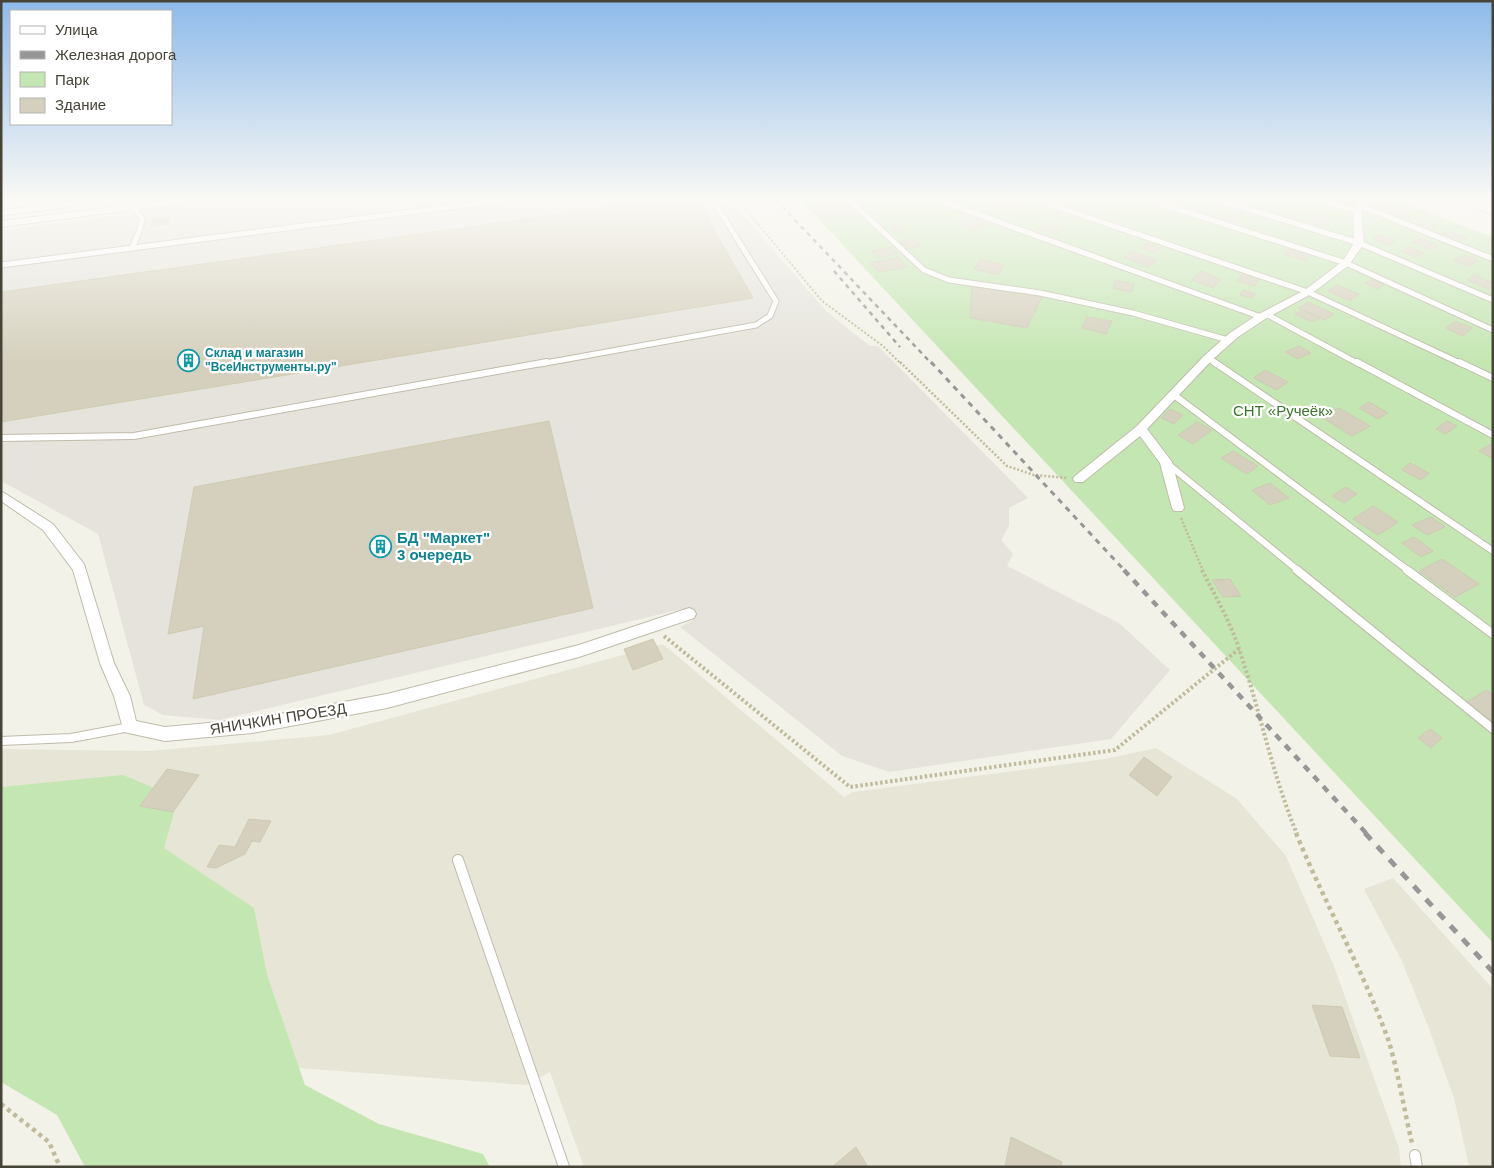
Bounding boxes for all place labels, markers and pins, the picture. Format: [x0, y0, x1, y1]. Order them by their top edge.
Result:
place label: Склад и магазин "ВсеИнструменты.ру" [205, 346, 337, 374]
building icon: Склад и магазин "ВсеИнструменты.ру" [177, 348, 201, 372]
place label: БД "Маркет" 3 очередь [397, 529, 490, 563]
building icon: БД "Маркет" 3 очередь [369, 535, 393, 559]

